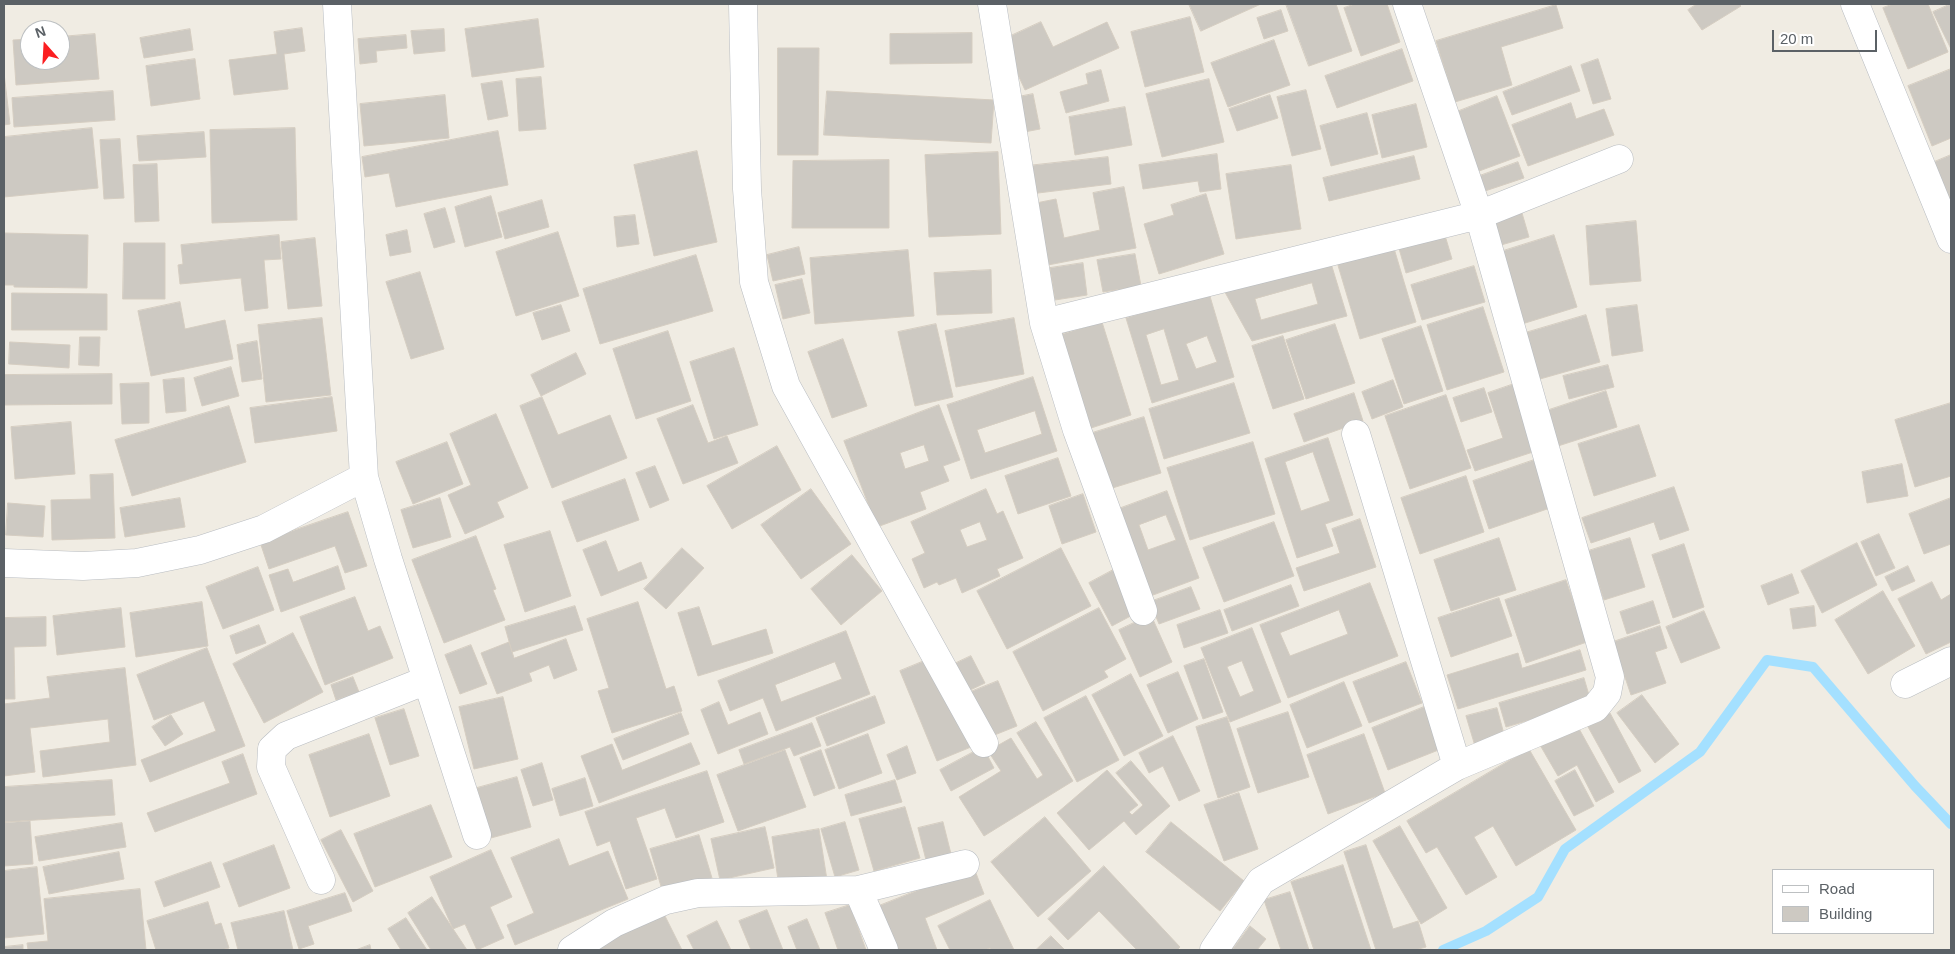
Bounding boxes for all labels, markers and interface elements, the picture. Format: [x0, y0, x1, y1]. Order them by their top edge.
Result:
north arrow [20, 20, 70, 70]
scale bar [1775, 20, 1880, 52]
text: N [33, 23, 48, 41]
text: 20 m [1780, 30, 1813, 47]
legend [1772, 869, 1935, 934]
text: Road [1819, 880, 1855, 897]
text: Building [1819, 905, 1872, 922]

